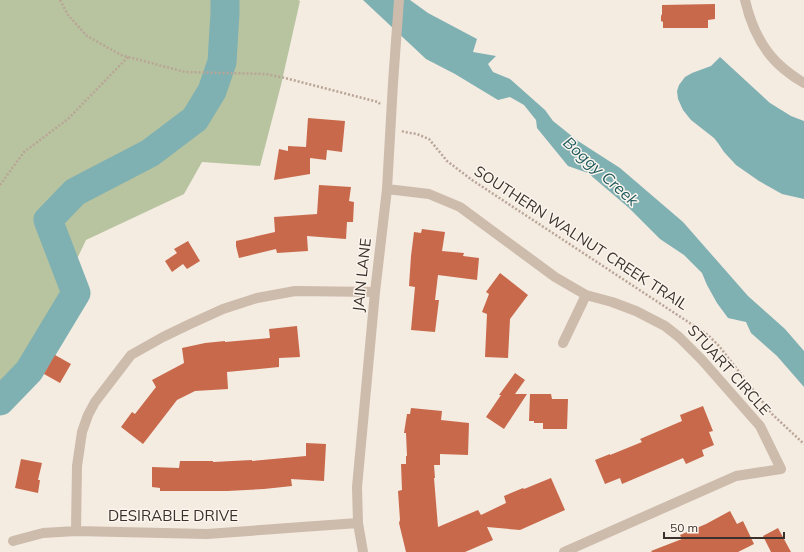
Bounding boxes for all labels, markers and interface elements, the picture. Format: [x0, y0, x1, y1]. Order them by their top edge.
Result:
water label: Boggy Creek [559, 132, 643, 210]
street label: SOUTHERN WALNUT CREEK TRAIL [471, 161, 692, 314]
street label: JAIN LANE [348, 237, 375, 313]
street label: STUART CIRCLE [684, 321, 775, 419]
street label: DESIRABLE DRIVE [108, 506, 238, 525]
scale bar [664, 514, 784, 540]
text: 50 m [670, 520, 698, 535]

